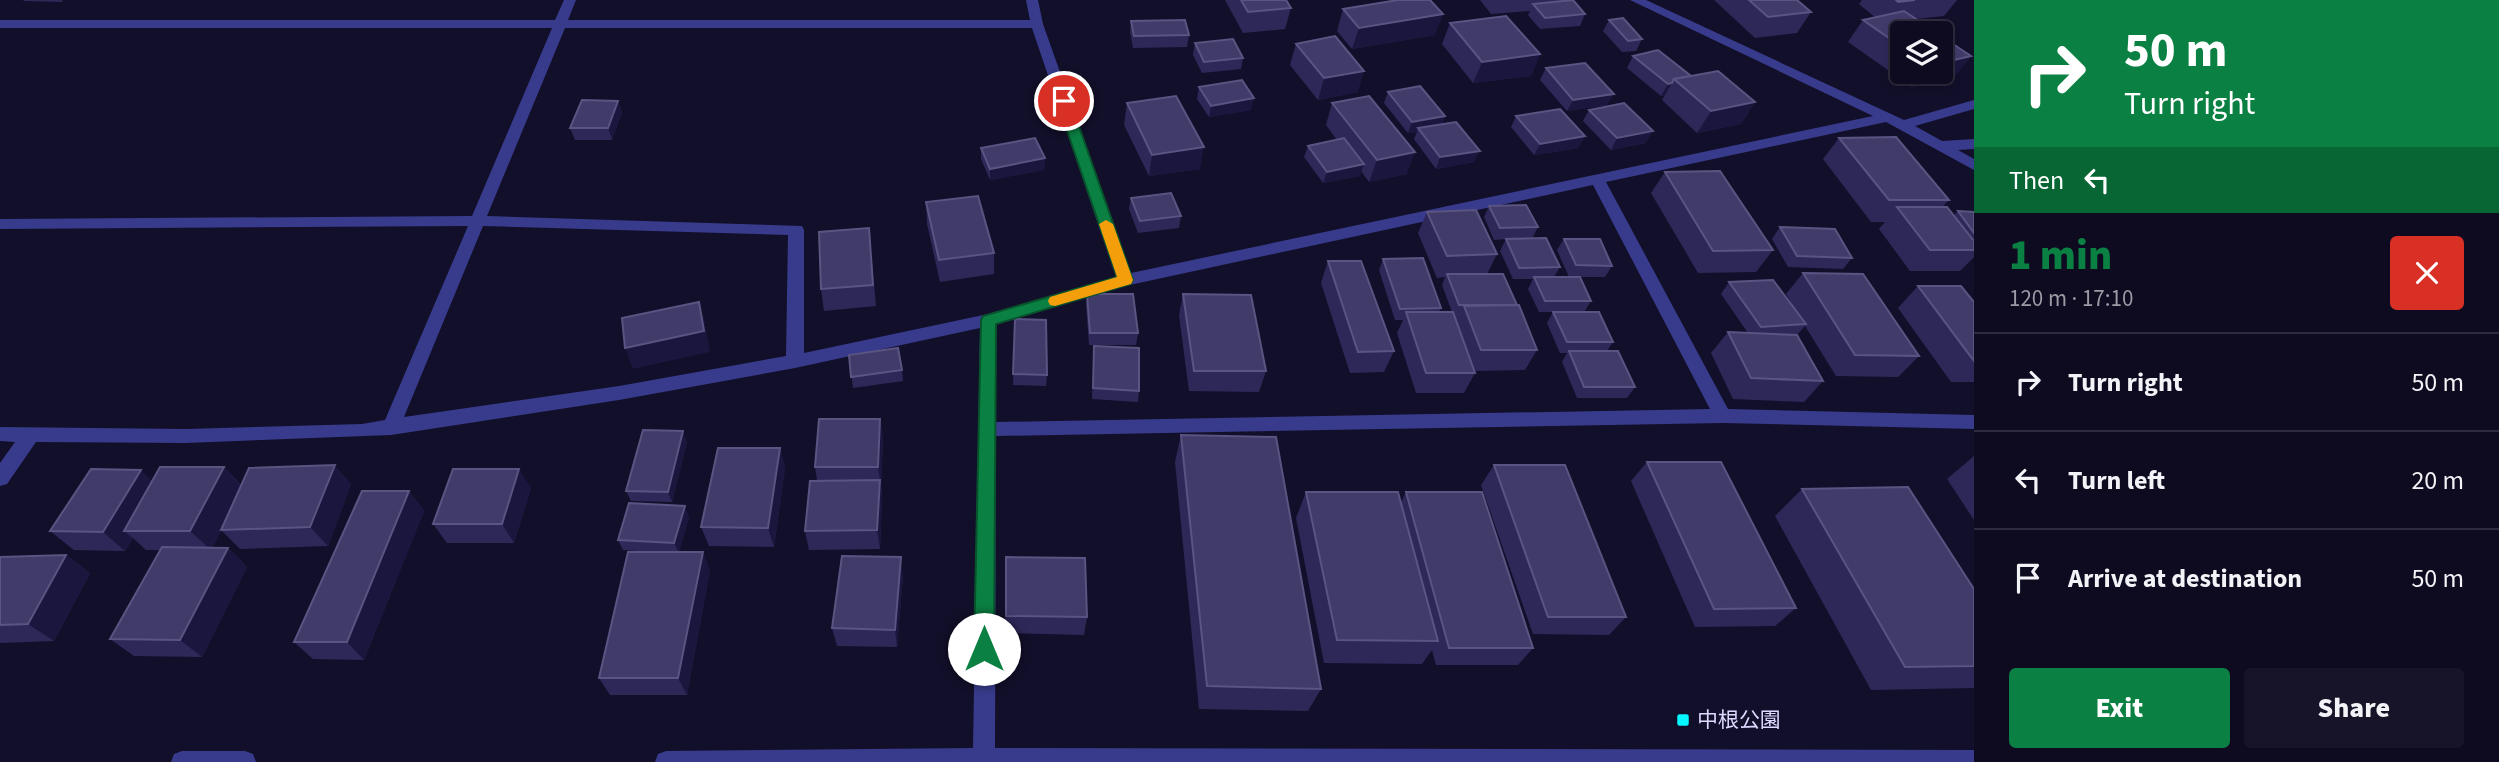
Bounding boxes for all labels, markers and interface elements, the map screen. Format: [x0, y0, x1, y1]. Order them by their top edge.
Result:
text: 50 m [2124, 16, 2228, 86]
map controls [1890, 21, 1953, 84]
button: layers [1890, 21, 1953, 84]
icon: right [2009, 28, 2100, 119]
pin [1034, 71, 1094, 131]
text: Turn right [2124, 81, 2255, 127]
icon: arrive [1045, 82, 1083, 120]
icon: left [2078, 161, 2116, 199]
text: Then [2009, 162, 2064, 199]
text: 1 min [2009, 226, 2112, 286]
button: close [2390, 236, 2464, 310]
text: 120 m · 17:10 [2009, 282, 2133, 315]
icon: right [2009, 363, 2047, 401]
text: Turn right [2068, 364, 2183, 401]
text: 50 m [2411, 364, 2464, 401]
icon: left [2009, 461, 2047, 499]
text: Turn left [2068, 462, 2165, 499]
text: 20 m [2411, 462, 2464, 499]
icon: arrive [2009, 559, 2047, 597]
text: Arrive at destination [2068, 560, 2302, 597]
text: 50 m [2411, 560, 2464, 597]
position arrow [947, 612, 1021, 686]
button: Exit [2009, 668, 2230, 748]
button: Share [2244, 668, 2464, 748]
place label: 中根公園 [1697, 705, 1781, 735]
marker: 中根公園 [1675, 712, 1691, 728]

